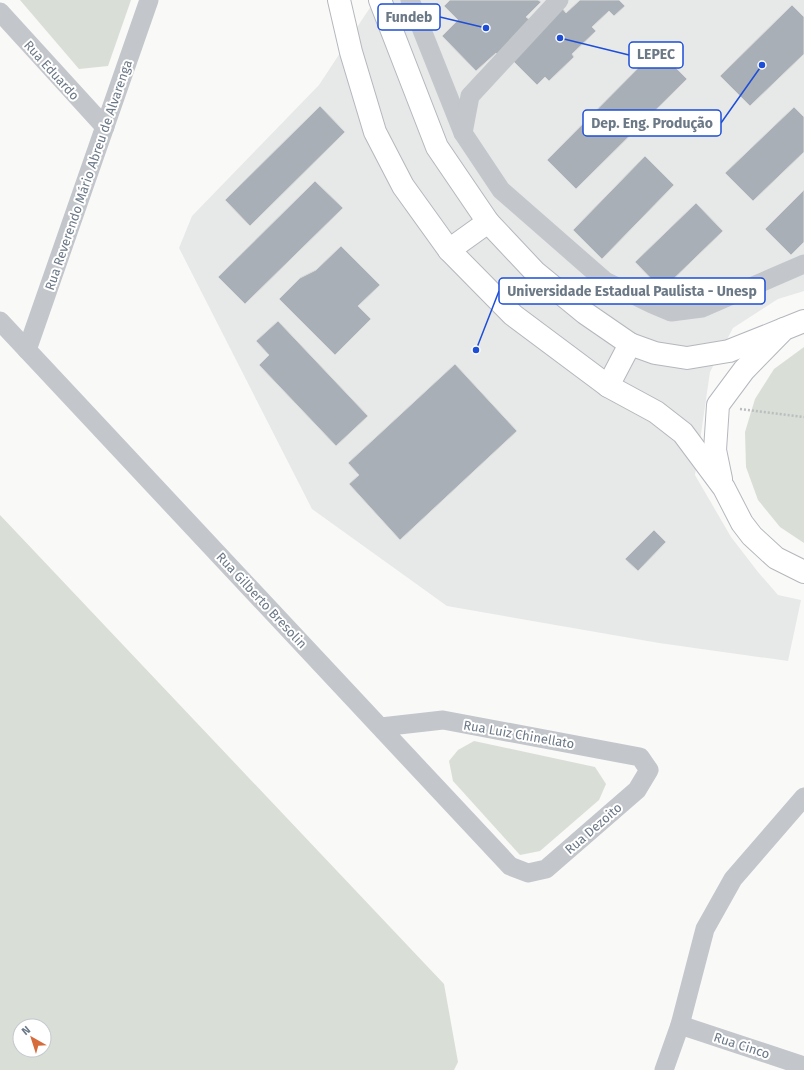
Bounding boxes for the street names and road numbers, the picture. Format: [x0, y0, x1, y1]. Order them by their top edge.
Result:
street label: Rua Eduardo [21, 37, 82, 103]
street label: Rua Reverendo Mário Abreu de Alvarenga [42, 58, 135, 292]
street label: Rua Gilberto Bresolin [213, 549, 310, 651]
street label: Rua Luiz Chinellato [462, 717, 576, 752]
street label: Rua Dezoito [562, 800, 625, 857]
street label: Rua Cinco [712, 1029, 772, 1062]

